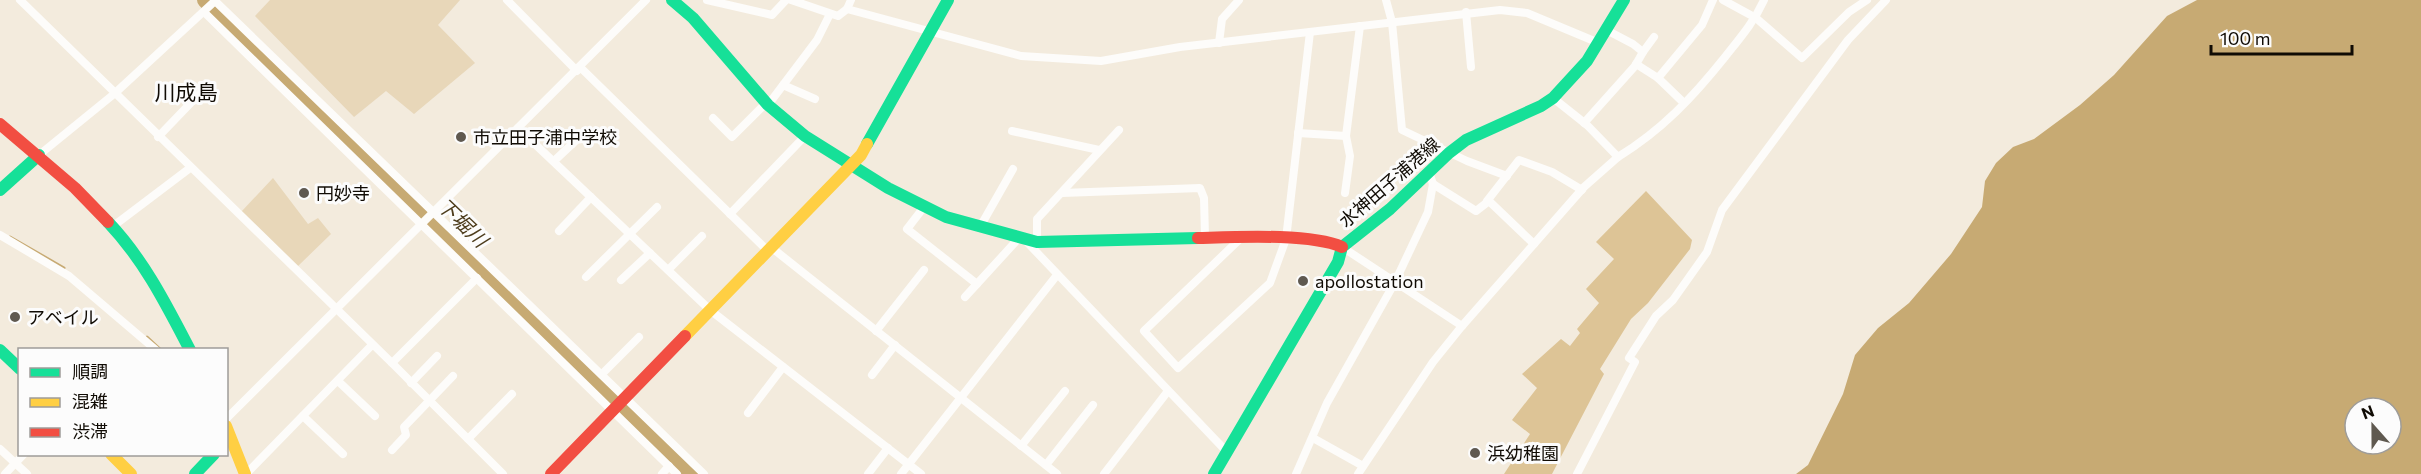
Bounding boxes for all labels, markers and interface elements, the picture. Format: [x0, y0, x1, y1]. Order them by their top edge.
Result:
scale bar [2211, 18, 2352, 56]
text: 100 m [2220, 27, 2270, 49]
district label: 川成島 [155, 79, 218, 104]
place label: 市立田子浦中学校 [473, 126, 617, 148]
marker: 市立田子浦中学校 [454, 130, 468, 144]
street label: 水神田子浦港線 [1334, 132, 1444, 232]
place label: 円妙寺 [316, 182, 370, 204]
marker: 円妙寺 [297, 186, 311, 200]
water label: 下堀川 [433, 193, 494, 253]
place label: apollostation [1315, 270, 1424, 292]
marker: apollostation [1296, 274, 1310, 288]
place label: アベイル [27, 306, 99, 328]
marker: アベイル [8, 310, 22, 324]
legend [18, 348, 228, 456]
text: 順調 [72, 360, 108, 382]
text: 混雑 [72, 390, 108, 412]
north arrow [2343, 396, 2403, 456]
text: N [2358, 401, 2376, 423]
text: 渋滞 [72, 420, 108, 442]
place label: 浜幼稚園 [1487, 442, 1559, 464]
marker: 浜幼稚園 [1468, 446, 1482, 460]

